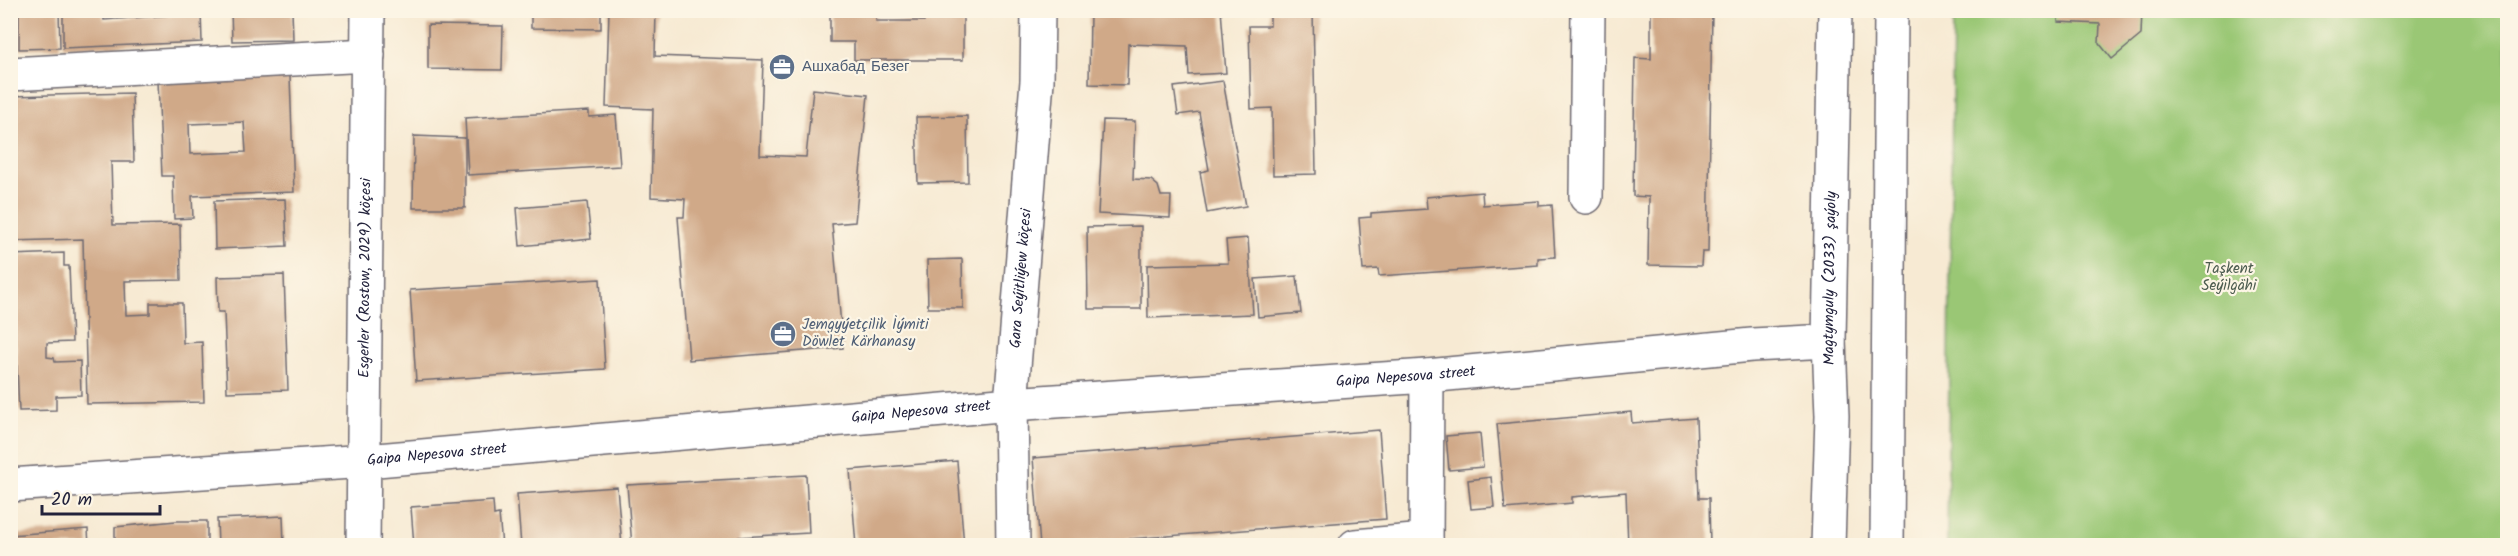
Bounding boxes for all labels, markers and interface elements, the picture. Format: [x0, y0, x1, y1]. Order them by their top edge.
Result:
office icon: Ашхабад Безег [767, 52, 797, 82]
place label: Ашхабад Безег [802, 55, 910, 79]
street label: Esgerler (Rostow, 2029) köçesi [353, 176, 378, 378]
street label: Magtymguly (2033) şaýoly [1817, 190, 1844, 366]
street label: Gara Seýitliýew köçesi [1004, 206, 1039, 349]
park label: Taşkent Seýilgähi [2202, 257, 2258, 298]
place label: Jemgyýetçilik İýmiti Döwlet Kärhanasy [802, 313, 930, 354]
office icon: Jemgyýetçilik İýmiti Döwlet Kärhanasy [768, 319, 798, 349]
street label: Gaipa Nepesova street [1335, 359, 1477, 394]
street label: Gaipa Nepesova street [850, 394, 992, 430]
street label: Gaipa Nepesova street [366, 437, 508, 473]
scale bar [42, 478, 160, 516]
text: 20 m [51, 486, 92, 515]

